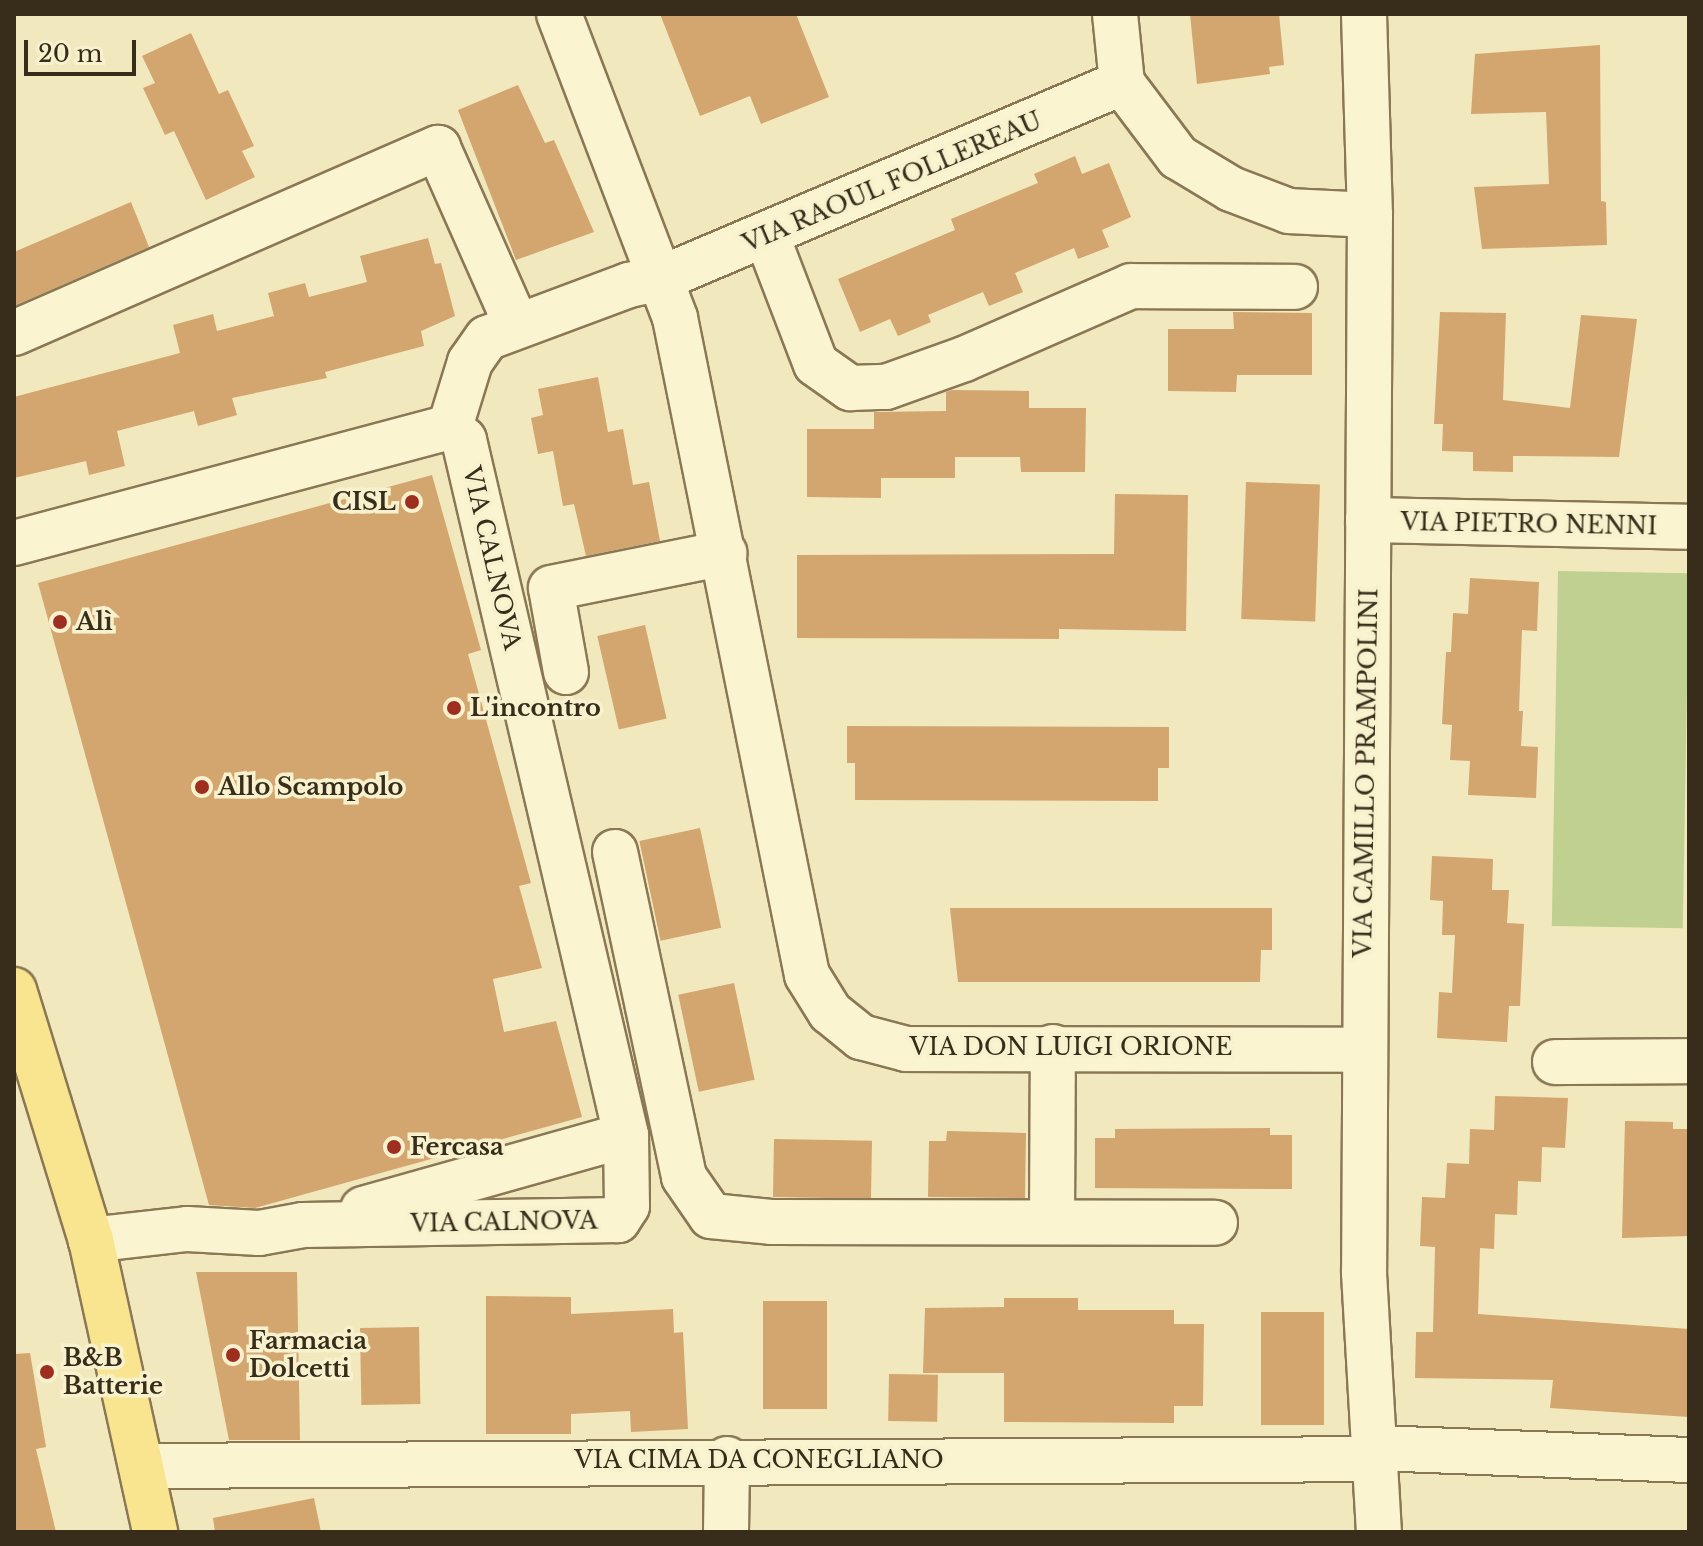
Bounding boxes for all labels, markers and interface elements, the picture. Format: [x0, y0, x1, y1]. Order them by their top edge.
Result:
scale bar [28, 24, 140, 74]
text: 20 m [38, 39, 103, 68]
street label: VIA RAOUL FOLLEREAU [737, 105, 1047, 259]
street label: VIA CALNOVA [457, 463, 527, 653]
place label: CISL [332, 488, 396, 516]
marker: CISL [403, 493, 421, 511]
street label: VIA PIETRO NENNI [1400, 507, 1658, 541]
street label: VIA CAMILLO PRAMPOLINI [1348, 588, 1384, 958]
place label: Alì [76, 608, 113, 636]
marker: Alì [51, 613, 69, 631]
place label: L'incontro [470, 694, 601, 722]
marker: L'incontro [445, 699, 463, 717]
place label: Allo Scampolo [218, 773, 403, 801]
marker: Allo Scampolo [193, 778, 211, 796]
street label: VIA DON LUIGI ORIONE [909, 1033, 1233, 1061]
place label: Fercasa [410, 1133, 504, 1161]
marker: Fercasa [385, 1138, 403, 1156]
street label: VIA CALNOVA [410, 1206, 598, 1238]
place label: Farmacia Dolcetti [249, 1327, 367, 1383]
place label: B&B Batterie [63, 1344, 163, 1400]
marker: Farmacia Dolcetti [224, 1346, 242, 1364]
marker: B&B Batterie [38, 1363, 56, 1381]
street label: VIA CIMA DA CONEGLIANO [573, 1446, 945, 1474]

